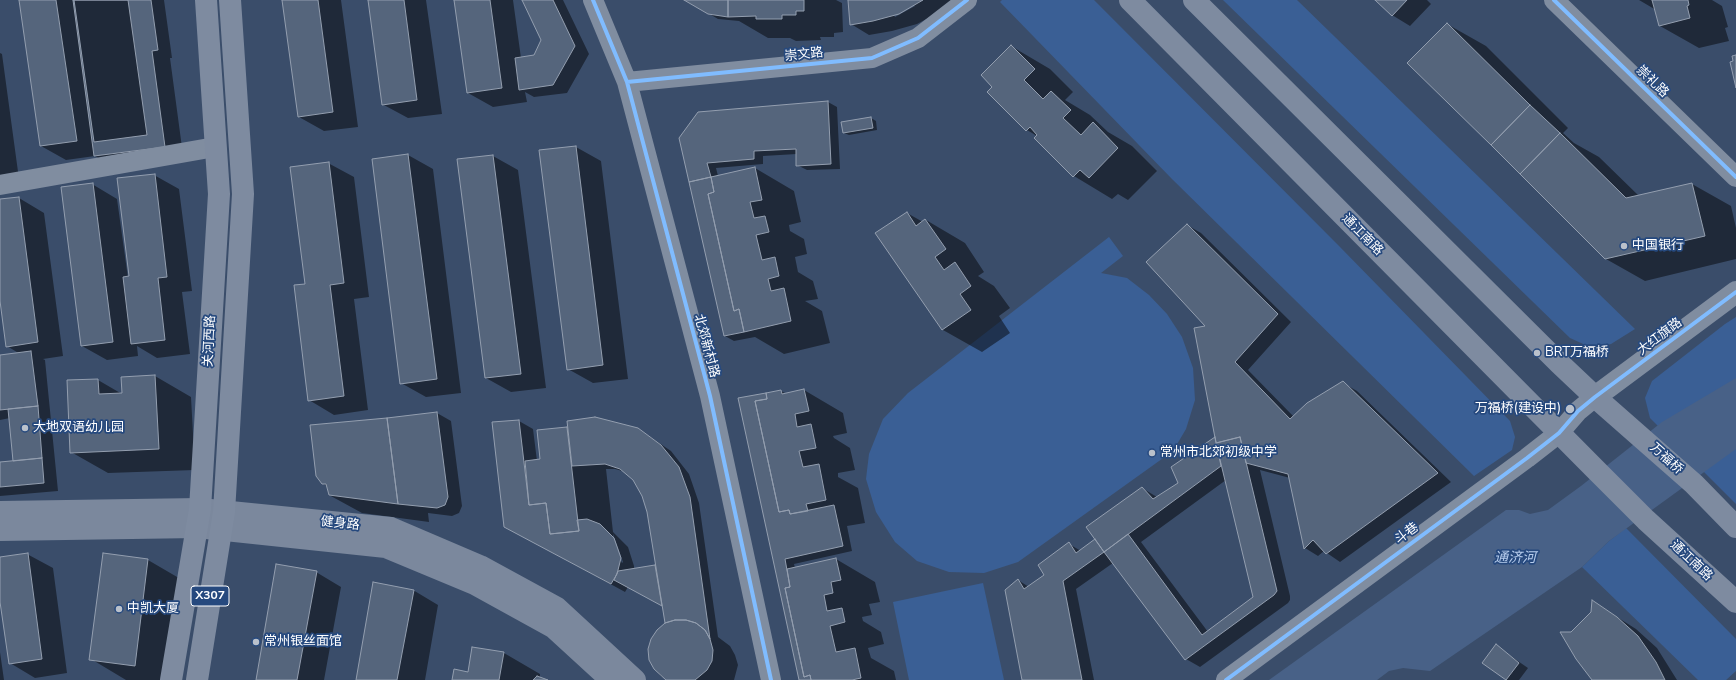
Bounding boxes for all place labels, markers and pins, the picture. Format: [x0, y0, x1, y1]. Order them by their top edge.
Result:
place label: 中国银行 [1632, 238, 1684, 254]
marker: 中国银行 [1619, 241, 1629, 251]
place label: BRT万福桥 [1545, 345, 1609, 361]
marker: BRT万福桥 [1532, 348, 1542, 358]
place label: 万福桥(建设中) [1475, 401, 1561, 417]
marker: 万福桥(建设中) [1564, 403, 1576, 415]
place label: 大地双语幼儿园 [33, 420, 124, 436]
marker: 大地双语幼儿园 [20, 423, 30, 433]
place label: 常州市北郊初级中学 [1160, 445, 1277, 461]
marker: 常州市北郊初级中学 [1147, 448, 1157, 458]
place label: 中凯大厦 [127, 601, 179, 617]
marker: 中凯大厦 [114, 604, 124, 614]
place label: 常州银丝面馆 [264, 634, 342, 650]
marker: 常州银丝面馆 [251, 637, 261, 647]

